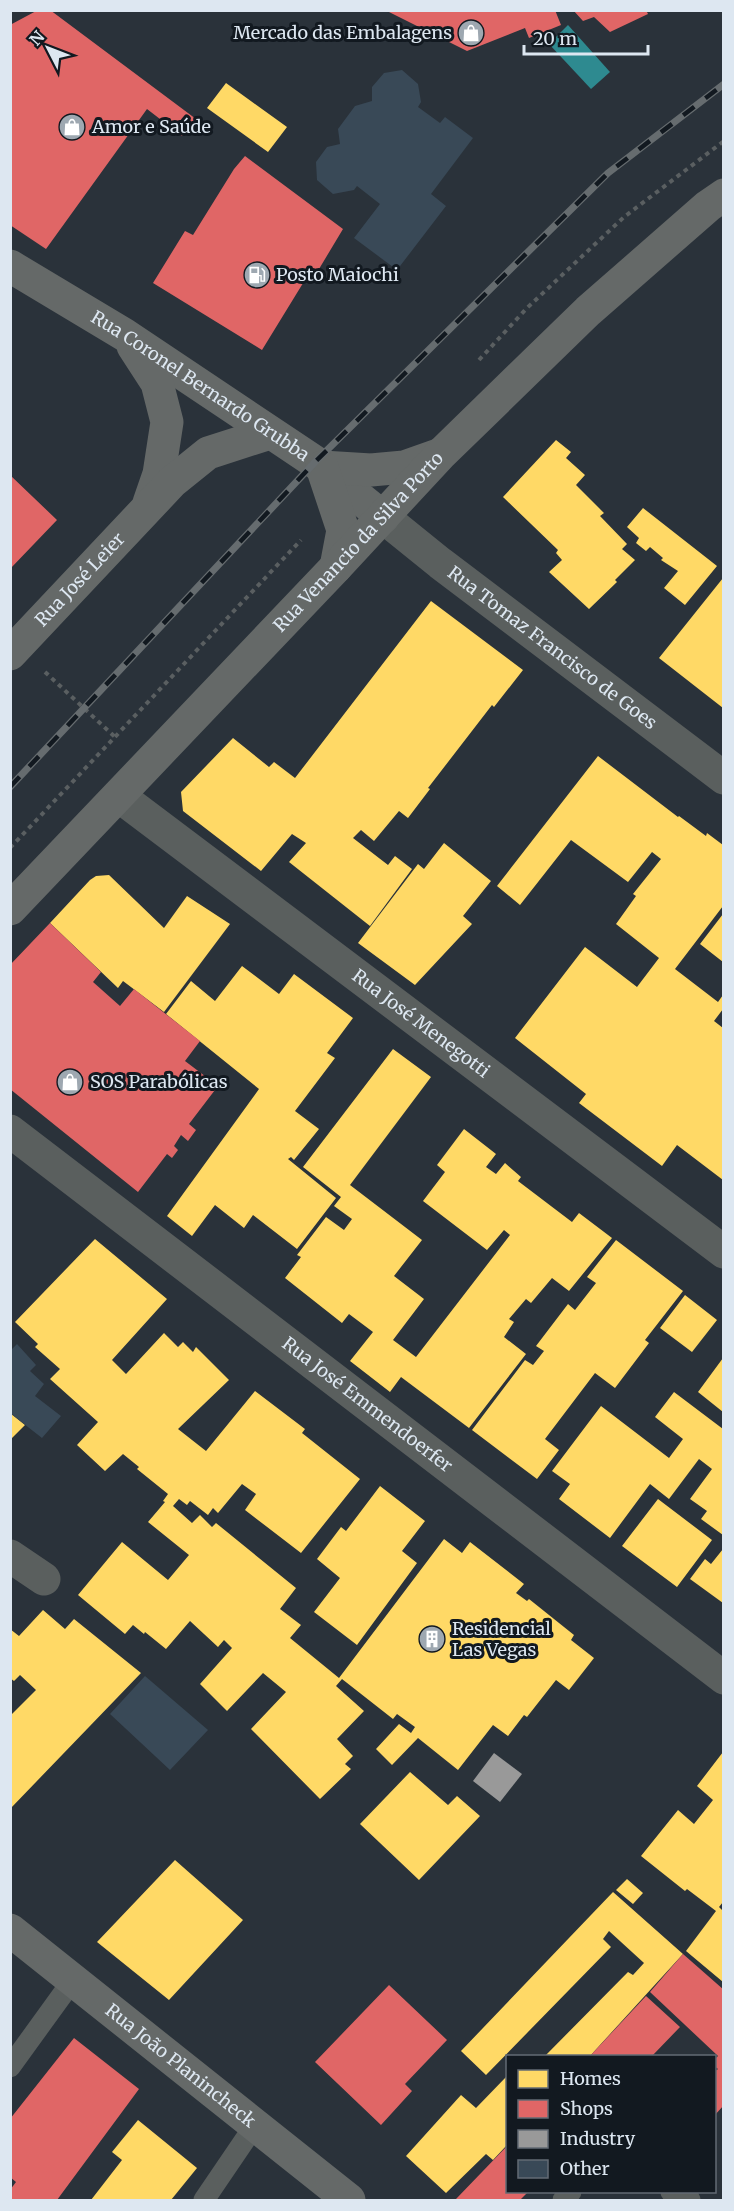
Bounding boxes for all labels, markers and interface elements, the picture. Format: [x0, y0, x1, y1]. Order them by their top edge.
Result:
north arrow [18, 18, 78, 78]
shop icon: Mercado das Embalagens [456, 18, 486, 48]
scale bar [524, 18, 648, 56]
place label: Mercado das Embalagens [233, 21, 452, 44]
text: N [25, 26, 49, 49]
text: 20 m [533, 27, 577, 50]
shop icon: Amor e Saúde [57, 112, 87, 142]
place label: Amor e Saúde [91, 115, 211, 138]
fuel station icon: Posto Maiochi [242, 260, 272, 290]
place label: Posto Maiochi [276, 263, 399, 286]
street label: Rua Coronel Bernardo Grubba [87, 305, 314, 466]
street label: Rua Venancio da Silva Porto [268, 447, 448, 637]
street label: Rua José Leier [30, 528, 129, 631]
street label: Rua Tomaz Francisco de Goes [443, 561, 662, 734]
street label: Rua José Menegotti [348, 964, 495, 1083]
shop icon: SOS Parabólicas [55, 1067, 85, 1097]
place label: SOS Parabólicas [90, 1070, 228, 1093]
street label: Rua José Emmendoerfer [278, 1332, 457, 1477]
place label: Residencial Las Vegas [452, 1617, 551, 1661]
building icon: Residencial Las Vegas [417, 1624, 447, 1654]
street label: Rua João Planincheck [101, 1999, 261, 2133]
legend [506, 2055, 716, 2193]
text: Homes [560, 2067, 621, 2090]
text: Shops [560, 2097, 613, 2120]
text: Industry [560, 2127, 636, 2150]
text: Other [560, 2157, 610, 2180]

